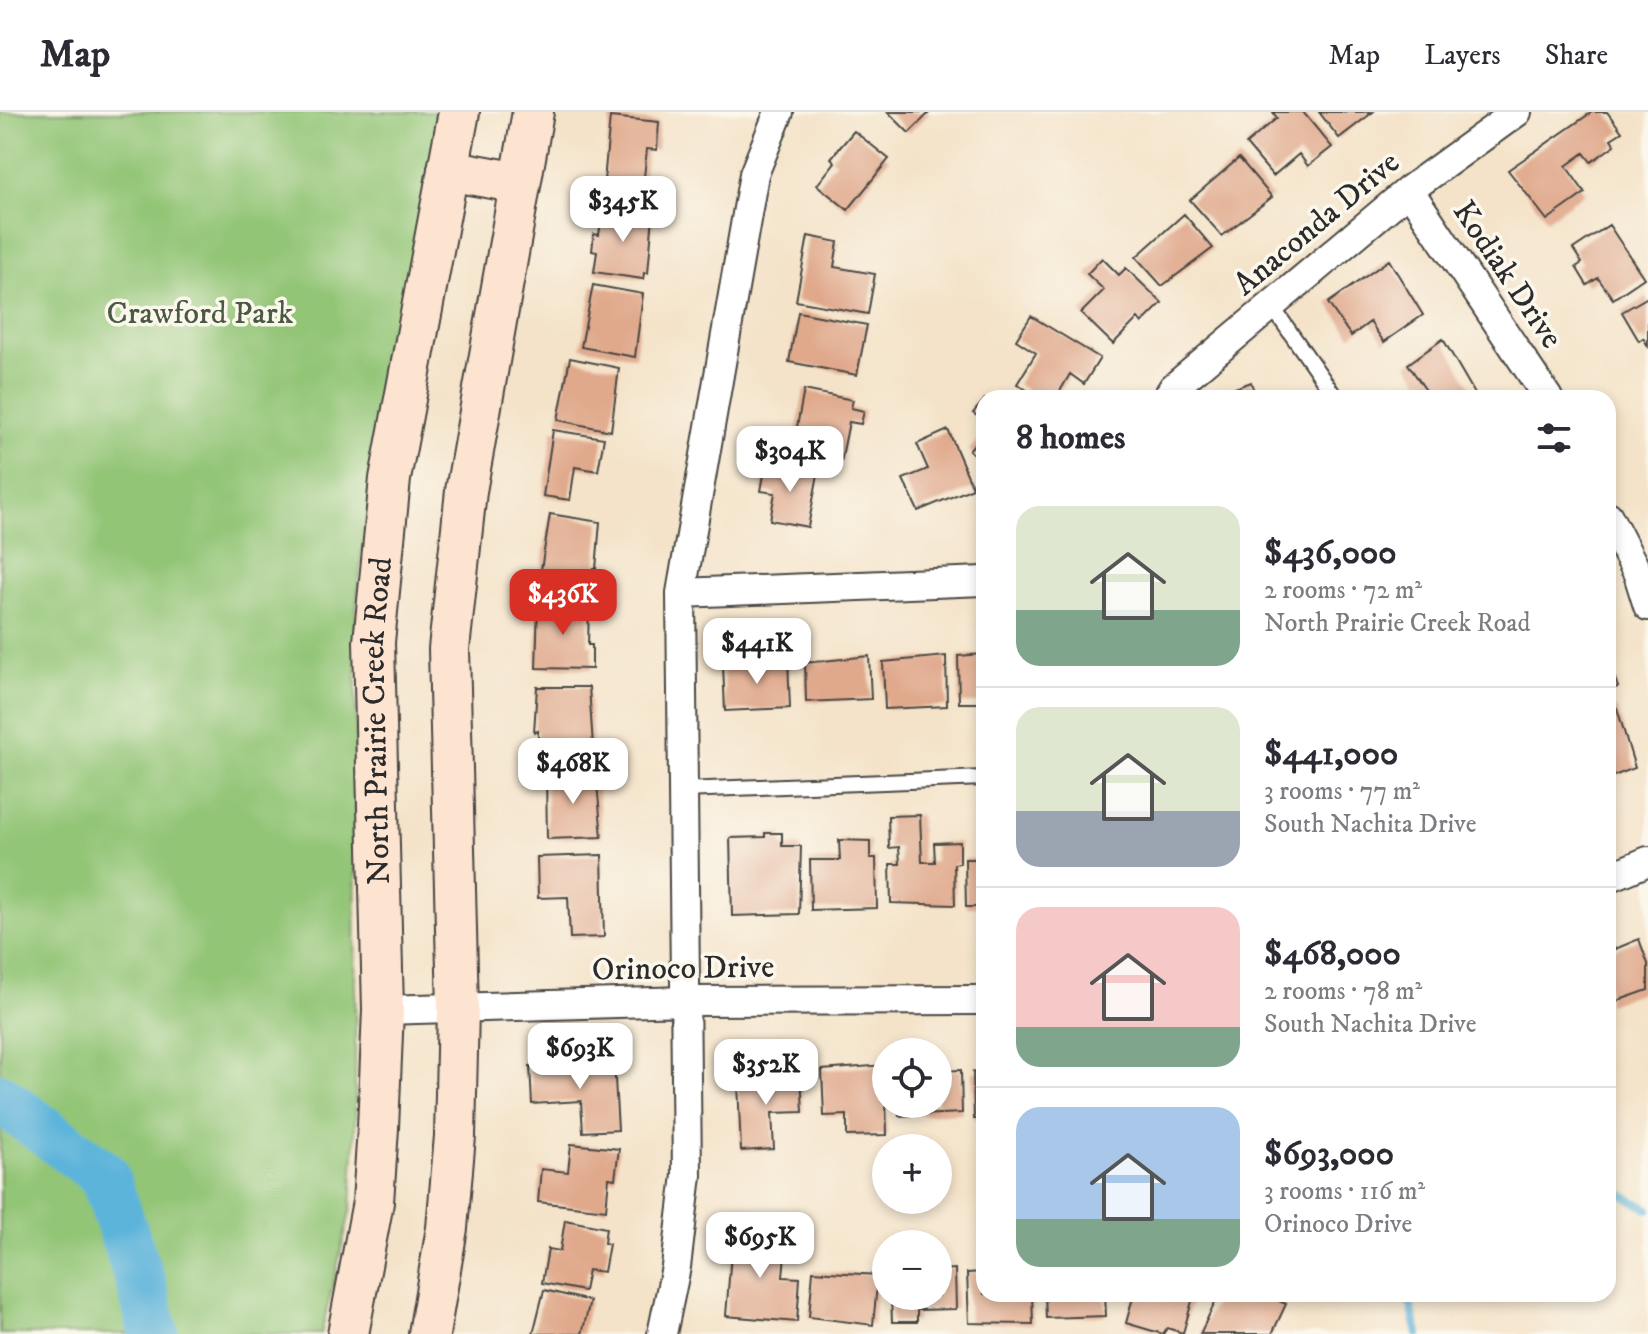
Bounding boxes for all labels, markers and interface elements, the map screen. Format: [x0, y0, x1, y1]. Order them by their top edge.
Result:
text: Map [40, 31, 110, 79]
text: Map [1329, 38, 1380, 73]
text: Layers [1424, 38, 1501, 73]
text: Share [1545, 38, 1608, 73]
street label: Anaconda Drive [1226, 143, 1408, 305]
pin: $345K [567, 176, 679, 244]
text: $345K [588, 185, 658, 218]
street label: Kodiak Drive [1443, 194, 1571, 356]
park label: Crawford Park [107, 294, 294, 334]
icon: filters [1532, 416, 1576, 460]
text: 8 homes [1016, 417, 1125, 459]
pin: $304K [734, 426, 846, 494]
text: $304K [754, 435, 826, 468]
text: $436,000 [1264, 532, 1397, 574]
icon: home [1080, 538, 1176, 634]
street label: North Prairie Creek Road [354, 555, 402, 885]
pin: $436K [507, 569, 619, 637]
text: 2 rooms · 72 m² [1264, 574, 1422, 607]
text: $436K [528, 578, 598, 611]
text: North Prairie Creek Road [1264, 607, 1530, 640]
pin: $441K [701, 618, 813, 686]
text: $441K [721, 627, 793, 660]
text: $441,000 [1264, 733, 1398, 775]
pin: $468K [517, 738, 629, 806]
icon: home [1080, 739, 1176, 835]
text: $468K [536, 747, 610, 780]
text: 3 rooms · 77 m² [1264, 775, 1420, 808]
text: South Nachita Drive [1264, 808, 1476, 841]
text: $468,000 [1264, 933, 1401, 975]
icon: home [1080, 939, 1176, 1035]
street label: Orinoco Drive [591, 947, 775, 991]
text: 2 rooms · 78 m² [1264, 975, 1422, 1008]
text: South Nachita Drive [1264, 1008, 1476, 1041]
pin: $693K [524, 1023, 636, 1091]
text: $693K [546, 1032, 614, 1065]
map controls [872, 1038, 952, 1310]
button: locate [872, 1038, 952, 1118]
pin: $352K [710, 1039, 822, 1107]
text: $352K [732, 1048, 800, 1081]
text: $693,000 [1264, 1133, 1394, 1175]
button: + [872, 1134, 952, 1214]
icon: home [1080, 1139, 1176, 1235]
text: 3 rooms · 116 m² [1264, 1175, 1425, 1208]
text: Orinoco Drive [1264, 1208, 1412, 1241]
pin: $695K [704, 1212, 816, 1280]
text: $695K [724, 1221, 796, 1254]
button: − [872, 1230, 952, 1310]

